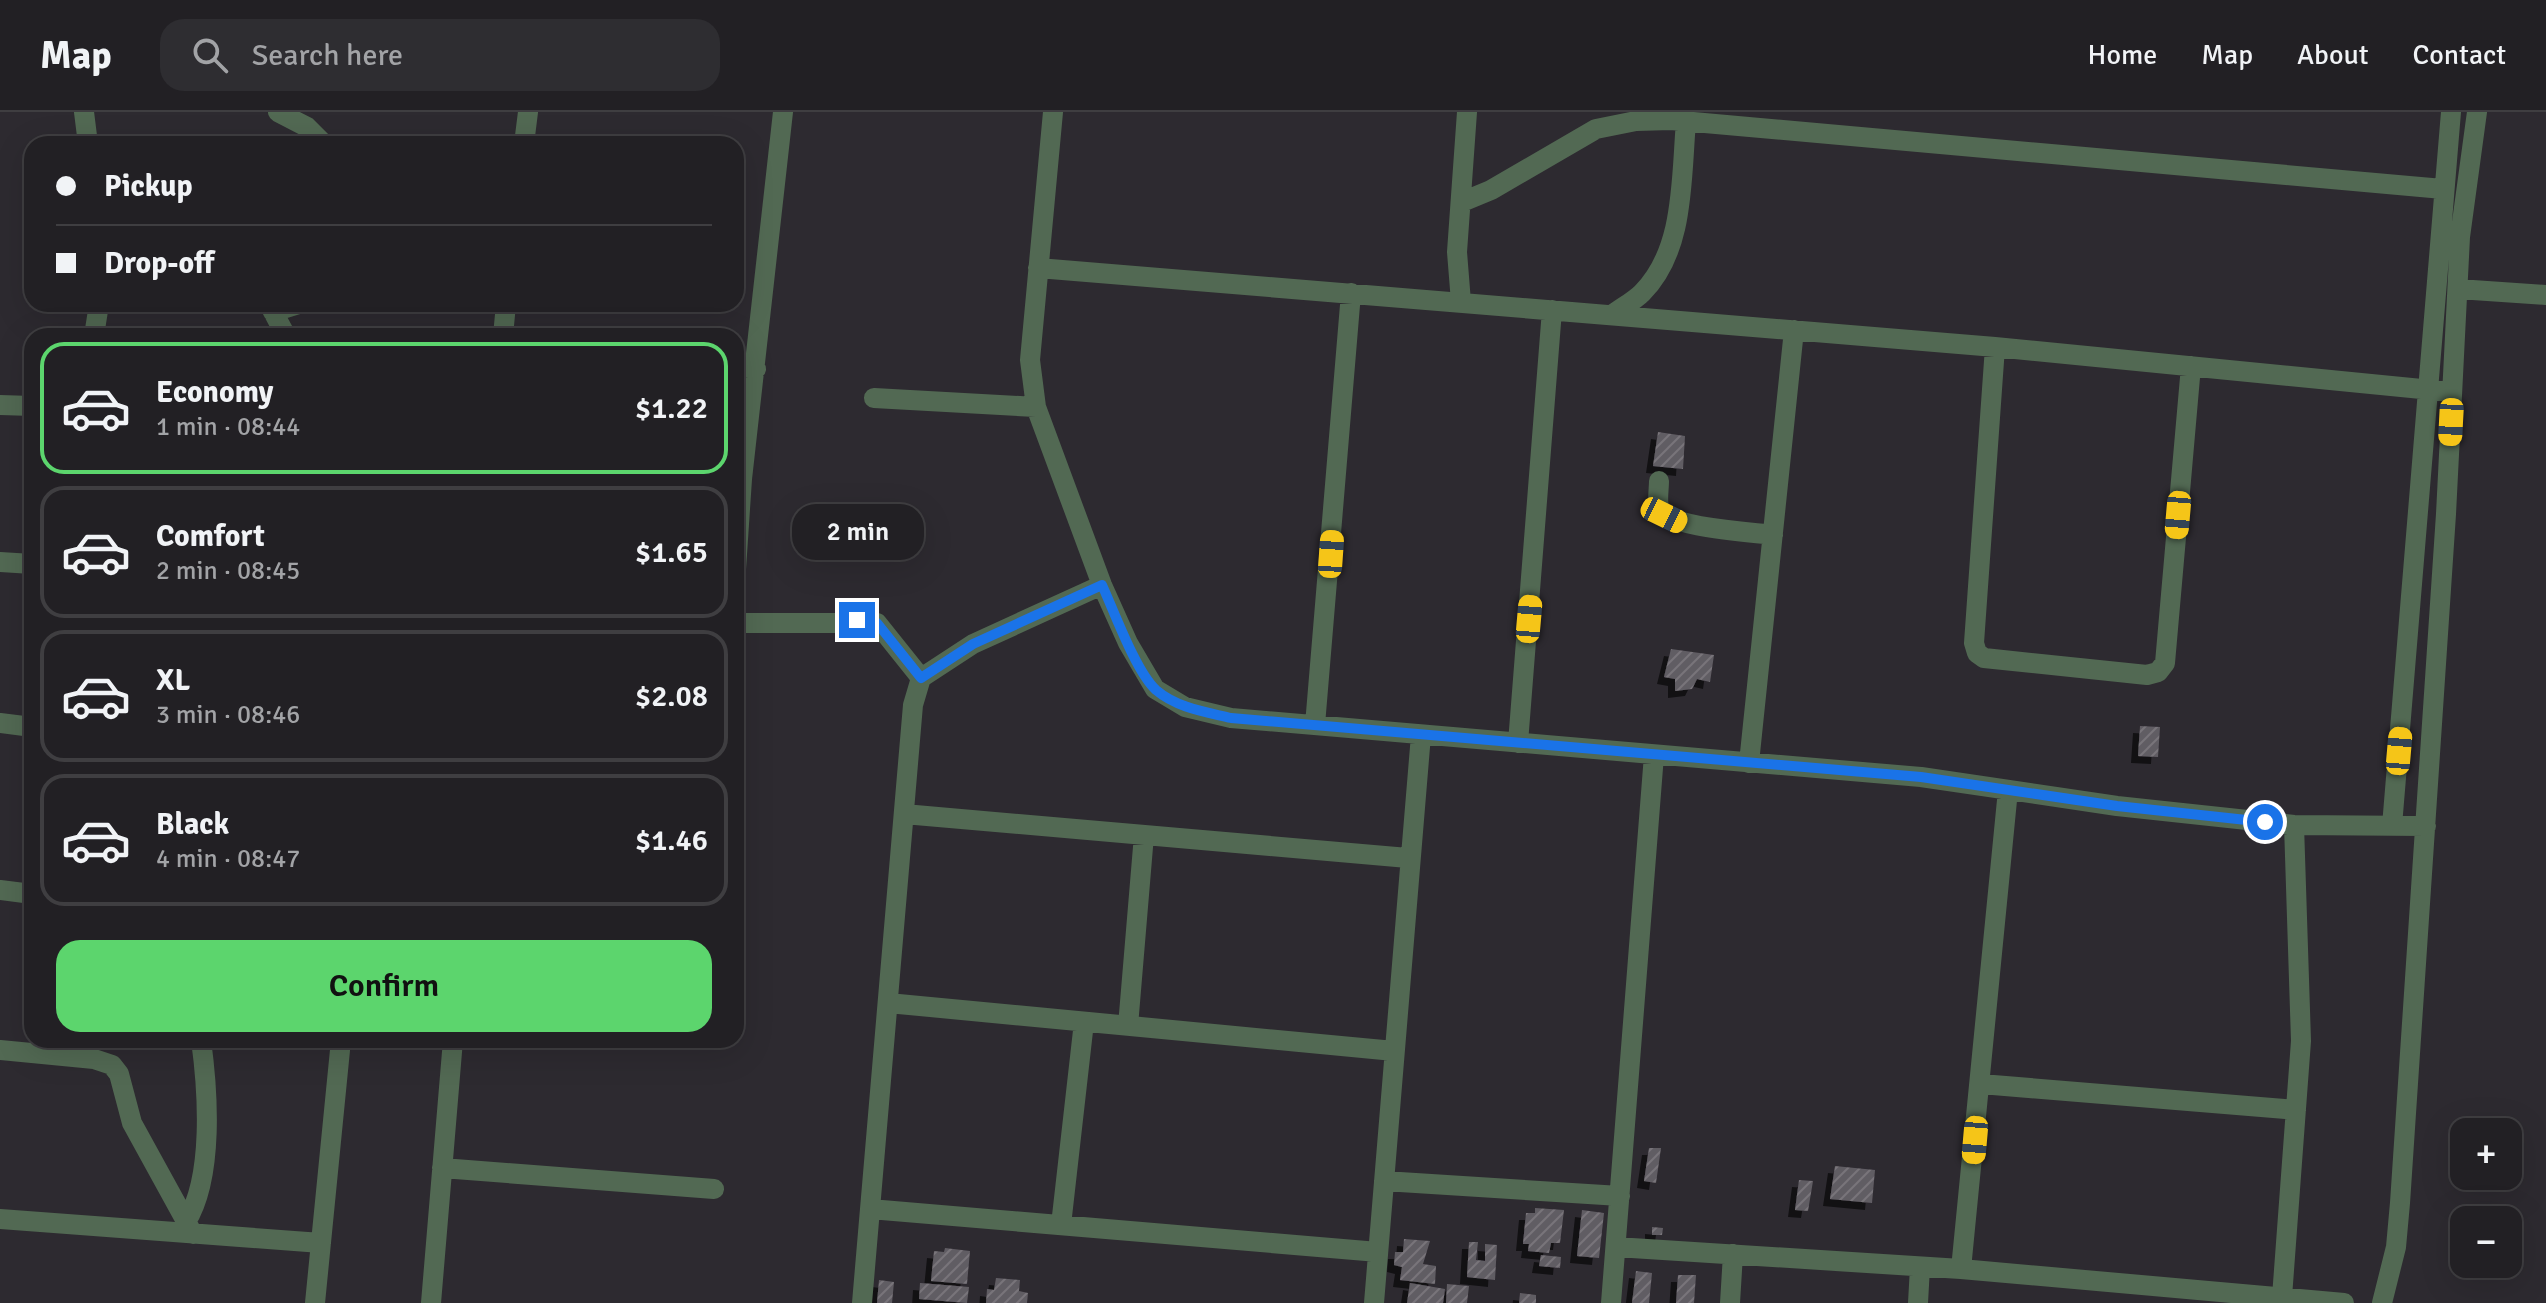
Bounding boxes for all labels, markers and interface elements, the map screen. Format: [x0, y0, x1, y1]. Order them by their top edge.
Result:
search box [160, 19, 720, 91]
text: Map [40, 32, 112, 79]
icon: search [188, 33, 232, 77]
text: Search here [252, 37, 403, 74]
text: Home [2088, 38, 2157, 72]
text: Map [2201, 38, 2253, 72]
text: About [2297, 38, 2369, 72]
text: Contact [2413, 38, 2506, 72]
text: Pickup [104, 168, 193, 205]
text: Drop-off [104, 245, 214, 282]
icon: car [60, 372, 132, 444]
text: Economy [156, 374, 273, 411]
text: $1.22 [635, 390, 708, 427]
car [2438, 397, 2464, 447]
text: 1 min · 08:44 [156, 411, 300, 443]
car [2164, 490, 2192, 540]
car [1637, 494, 1691, 536]
callout: 2 min [791, 504, 923, 560]
icon: car [60, 516, 132, 588]
text: 2 min [827, 516, 889, 548]
text: Comfort [156, 518, 265, 555]
car [1317, 529, 1345, 579]
text: $1.65 [635, 534, 708, 571]
text: 2 min · 08:45 [156, 555, 300, 587]
car [1515, 594, 1543, 644]
route end [839, 602, 875, 638]
icon: car [60, 660, 132, 732]
text: XL [156, 662, 190, 699]
text: $2.08 [635, 678, 708, 715]
text: 3 min · 08:46 [156, 699, 300, 731]
car [2385, 726, 2413, 776]
icon: car [60, 804, 132, 876]
route start [2247, 804, 2283, 840]
text: Black [156, 806, 229, 843]
text: $1.46 [635, 822, 708, 859]
text: 4 min · 08:47 [156, 843, 300, 875]
button: Confirm [56, 940, 712, 1032]
car [1961, 1115, 1989, 1165]
map controls [2450, 1118, 2522, 1278]
button: + [2450, 1118, 2522, 1190]
button: − [2450, 1206, 2522, 1278]

